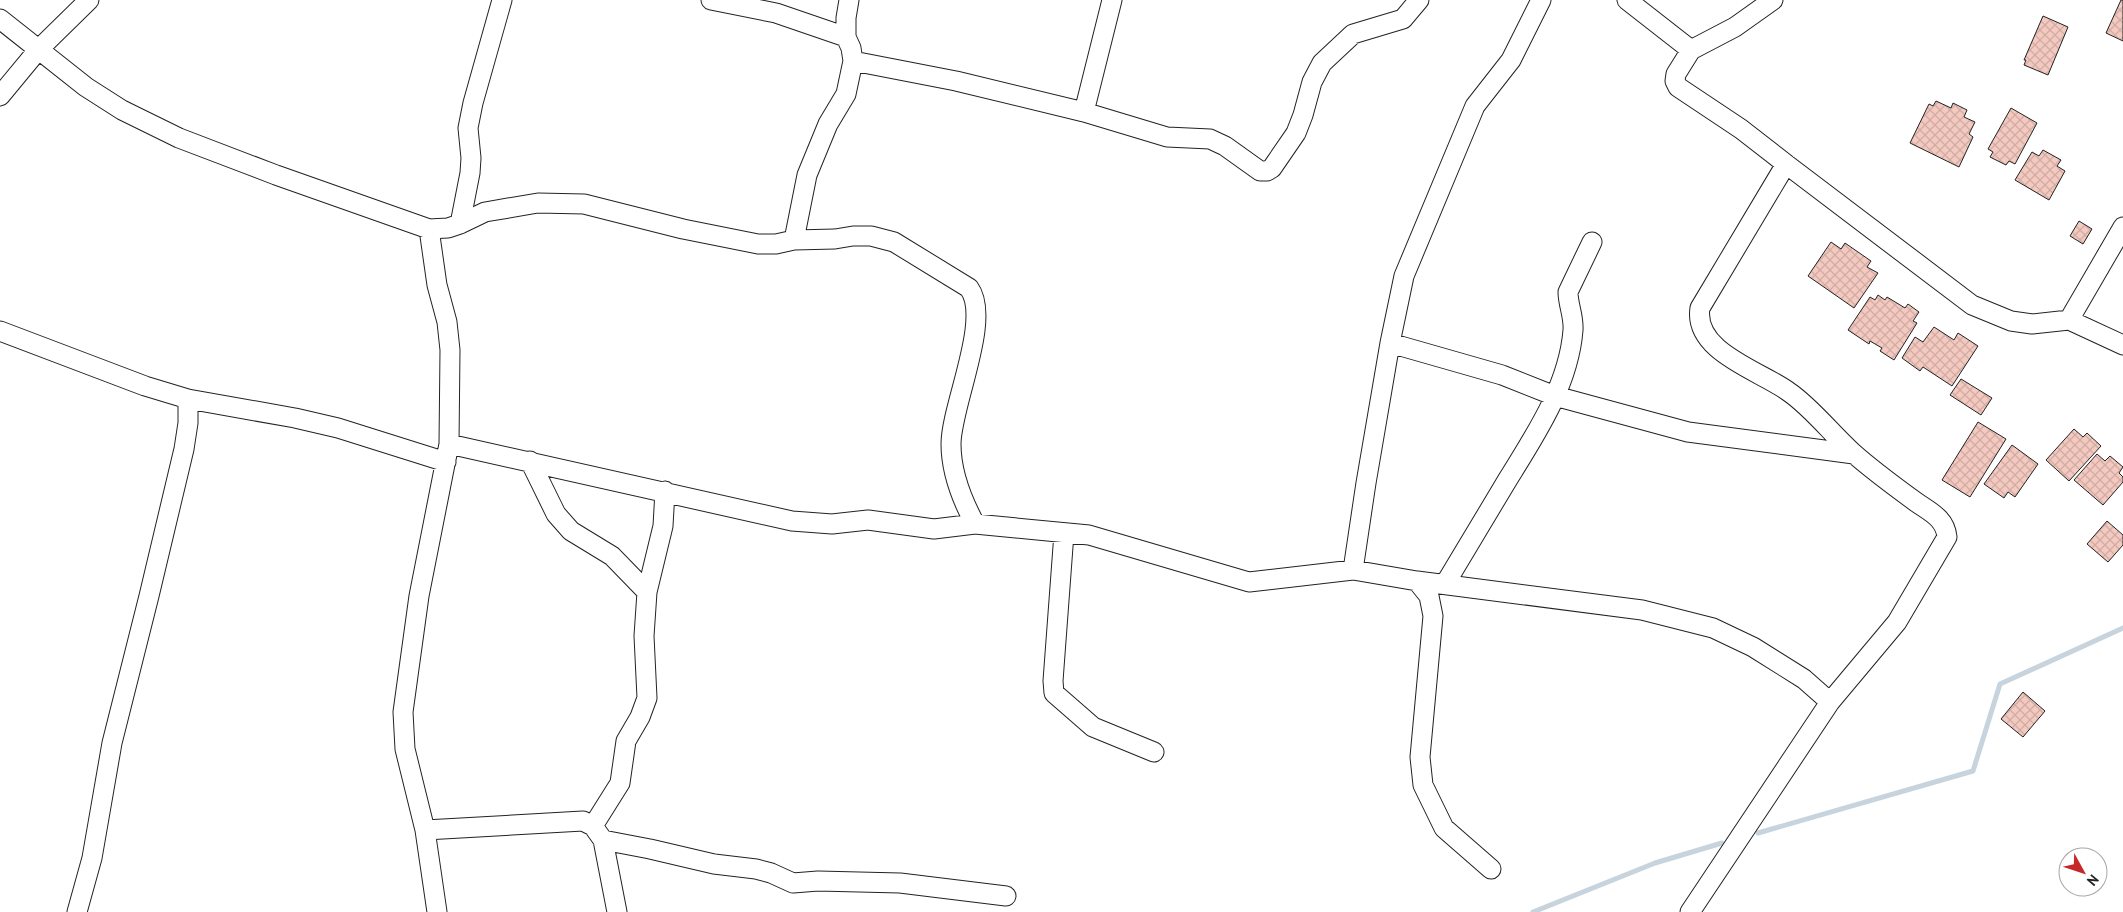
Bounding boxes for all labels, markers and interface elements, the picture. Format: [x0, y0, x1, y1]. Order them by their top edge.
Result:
north arrow [2058, 847, 2108, 897]
text: N [2083, 871, 2103, 890]

